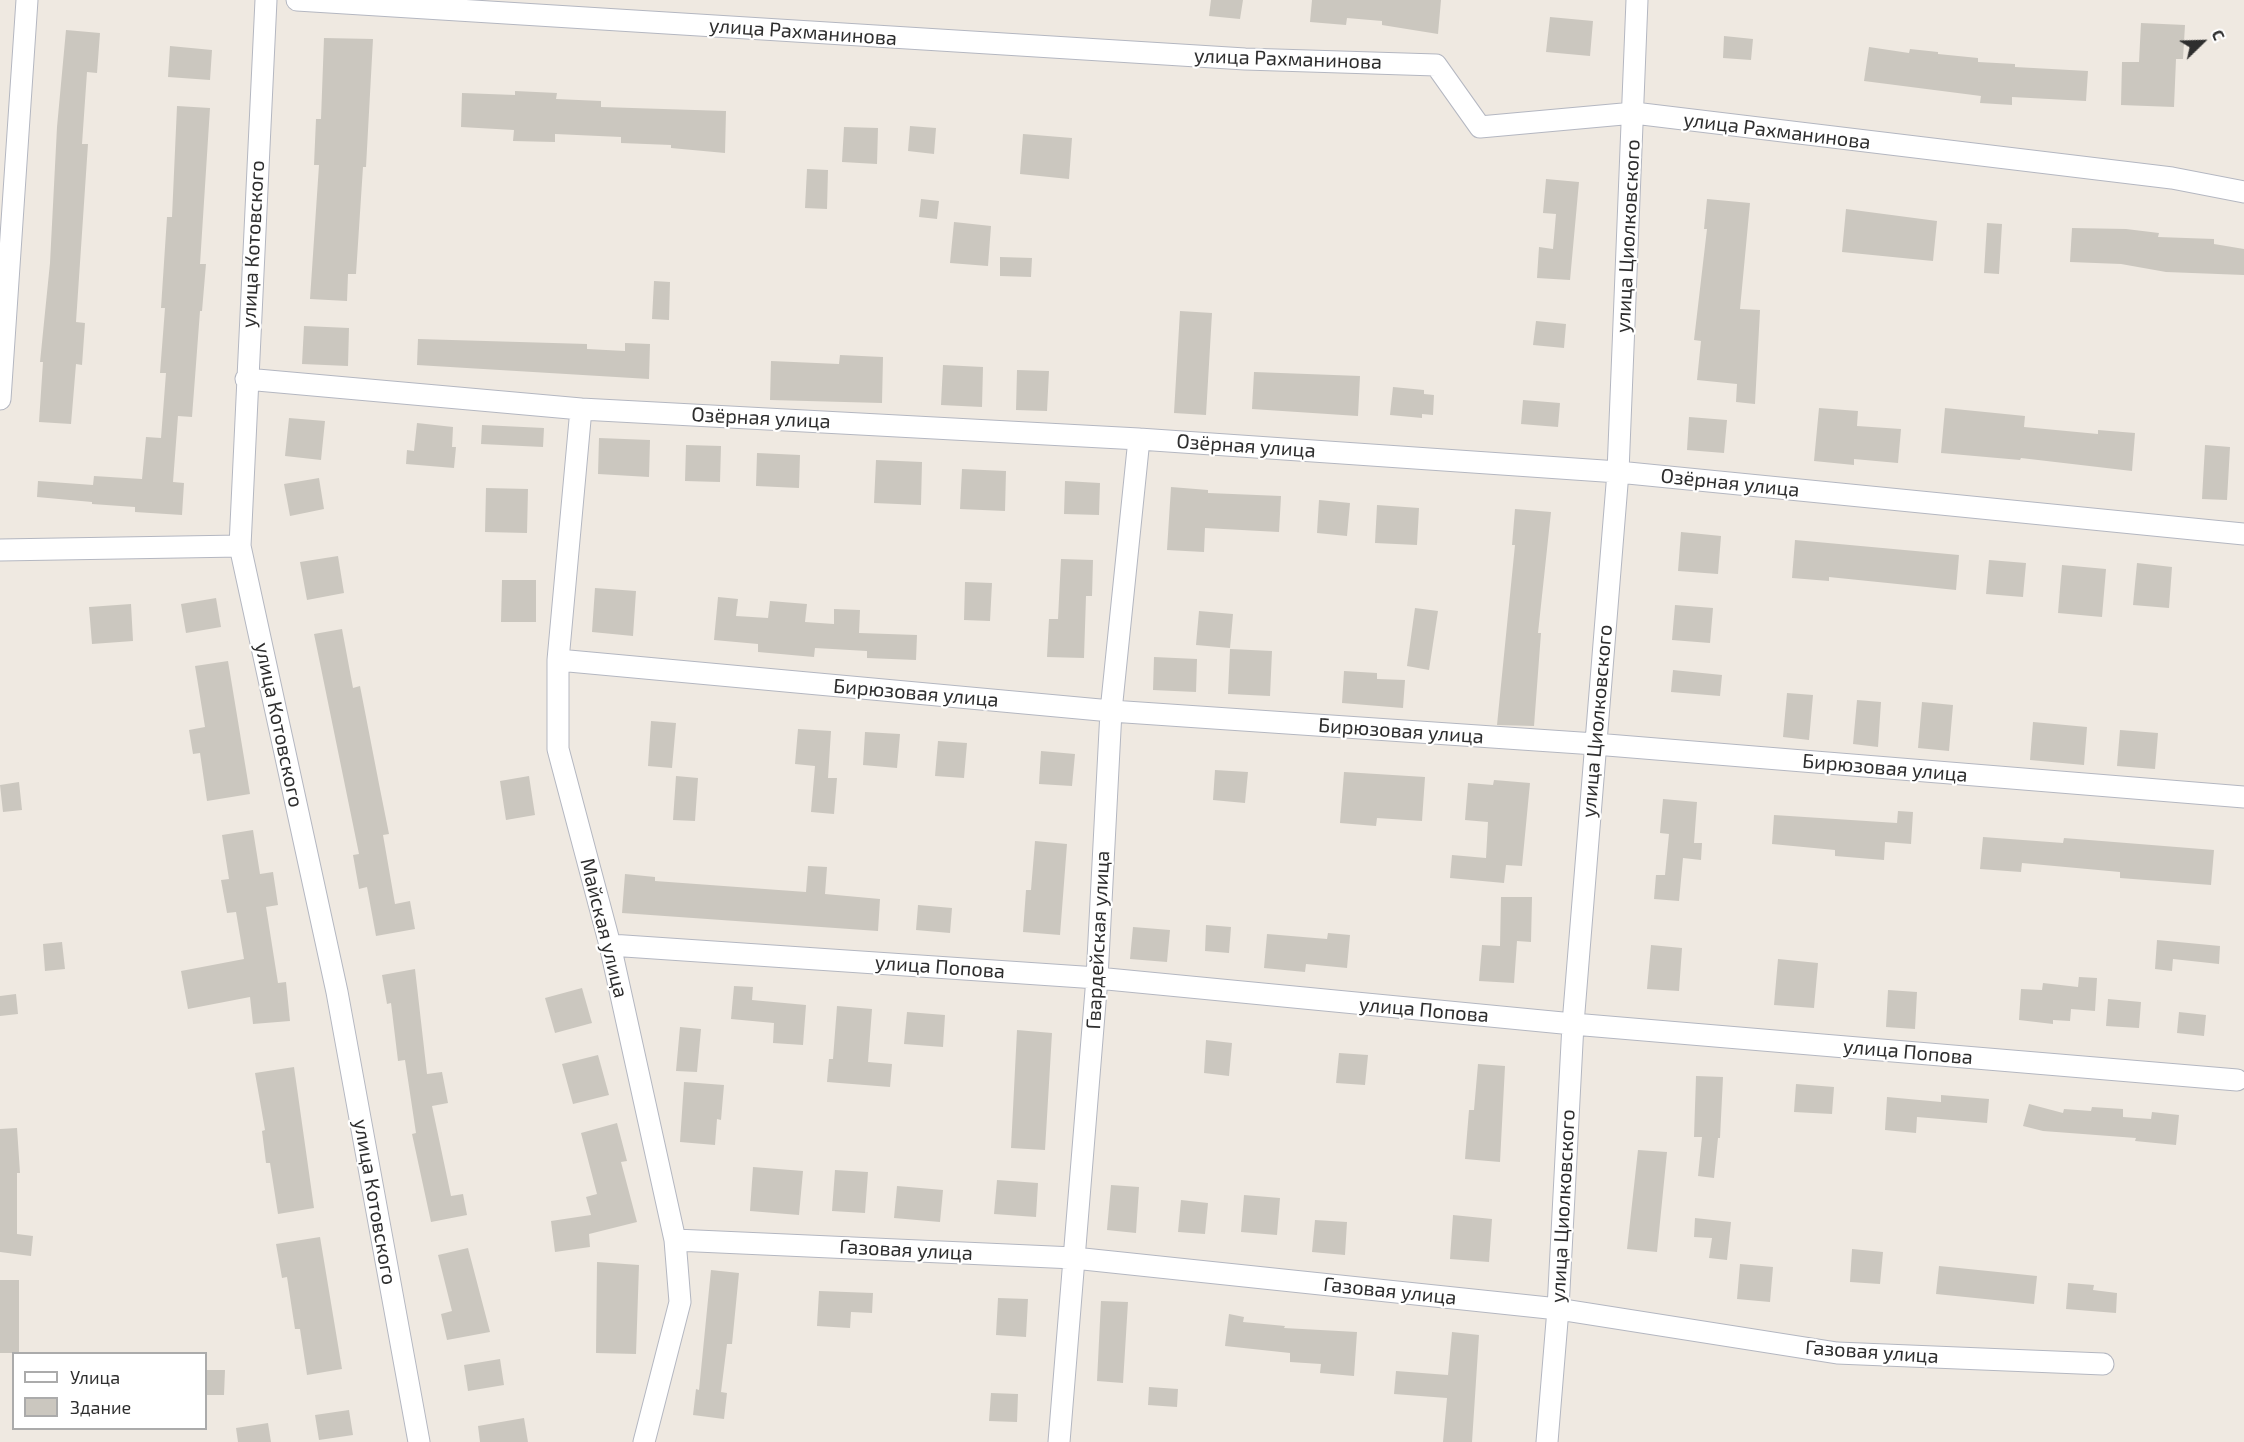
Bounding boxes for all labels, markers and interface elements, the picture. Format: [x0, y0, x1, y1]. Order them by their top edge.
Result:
north arrow [2172, 12, 2232, 72]
street label: улица Рахманинова [708, 13, 898, 51]
text: С [2208, 27, 2230, 43]
street label: улица Рахманинова [1193, 44, 1383, 74]
street label: улица Рахманинова [1682, 108, 1872, 154]
street label: улица Циолковского [1611, 139, 1645, 333]
street label: улица Котовского [237, 160, 269, 328]
street label: Озёрная улица [691, 402, 831, 434]
street label: Озёрная улица [1176, 429, 1316, 463]
street label: Озёрная улица [1659, 464, 1801, 502]
street label: улица Циолковского [1577, 623, 1617, 819]
street label: улица Котовского [250, 640, 308, 810]
street label: Бирюзовая улица [832, 674, 1000, 712]
street label: Бирюзовая улица [1317, 713, 1485, 749]
street label: Бирюзовая улица [1801, 749, 1969, 787]
street label: Гвардейская улица [1081, 850, 1115, 1030]
street label: Майская улица [575, 856, 633, 1000]
street label: улица Попова [874, 950, 1006, 984]
street label: улица Попова [1358, 992, 1490, 1028]
street label: улица Попова [1842, 1034, 1974, 1070]
street label: улица Циолковского [1546, 1109, 1580, 1303]
street label: улица Котовского [349, 1117, 401, 1287]
street label: Газовая улица [839, 1235, 973, 1265]
street label: Газовая улица [1322, 1272, 1458, 1310]
street label: Газовая улица [1804, 1335, 1940, 1369]
legend [12, 1352, 207, 1430]
text: Улица [70, 1366, 120, 1388]
text: Здание [70, 1396, 131, 1418]

